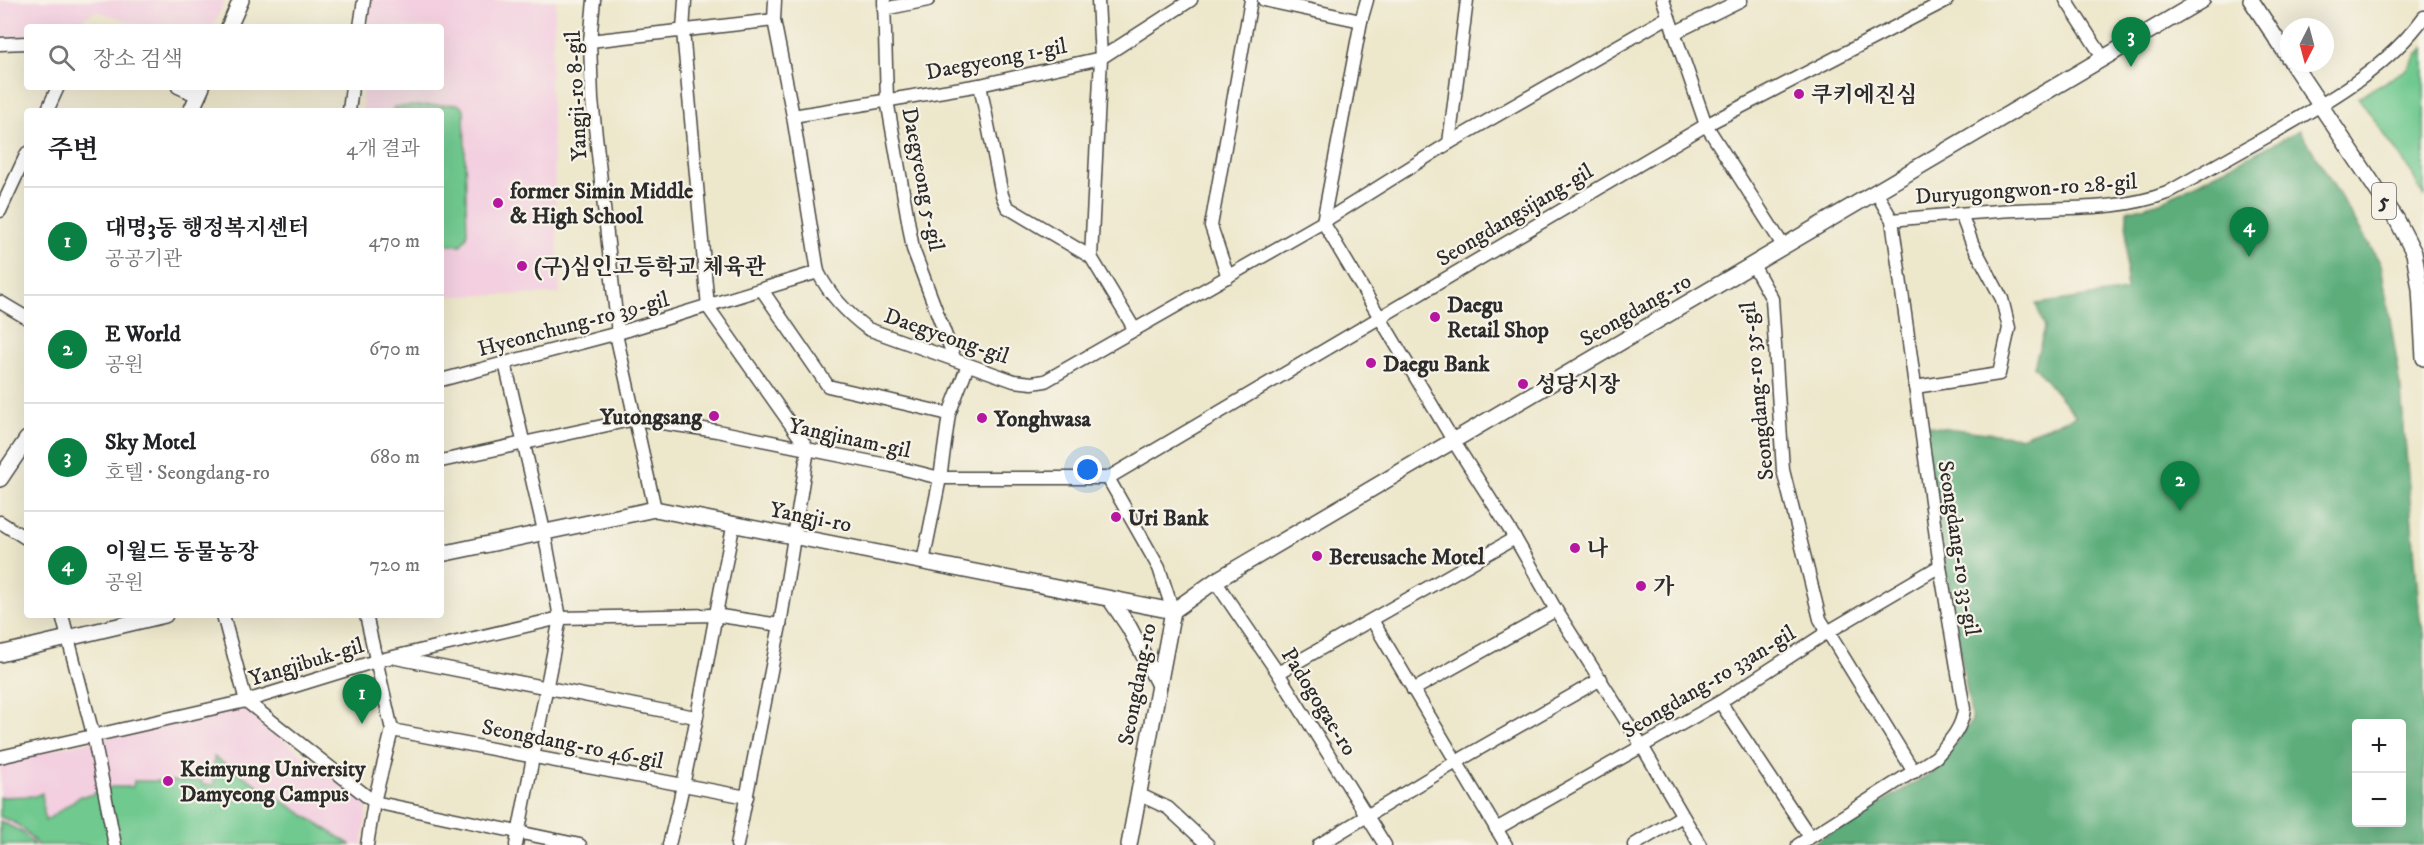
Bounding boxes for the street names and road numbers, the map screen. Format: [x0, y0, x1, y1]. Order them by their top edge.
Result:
street label: Yangji-ro 8-gil [560, 30, 593, 162]
street label: Daegyeong 1-gil [924, 33, 1069, 86]
street label: Daegyeong 5-gil [895, 105, 950, 254]
street label: Seongdangsijang-gil [1432, 158, 1598, 273]
street label: Duryugongwon-ro 28-gil [1914, 168, 2139, 211]
road number: 5 [2372, 183, 2396, 219]
street label: Seongdang-ro [1575, 268, 1696, 353]
street label: Hyeonchung-ro 39-gil [475, 286, 672, 363]
street label: Seongdang-ro 35-gil [1735, 300, 1780, 482]
street label: Daegyeong-gil [881, 302, 1013, 370]
street label: Yangjinam-gil [786, 412, 914, 465]
street label: Seongdang-ro 33-gil [1931, 459, 1986, 638]
street label: Yangji-ro [768, 496, 854, 539]
street label: Seongdang-ro 33an-gil [1617, 620, 1801, 745]
street label: Seongdang-ro [1112, 621, 1163, 748]
street label: Yangjibuk-gil [246, 632, 368, 693]
street label: Padogogae-ro [1275, 643, 1363, 761]
street label: Seongdang-ro 46-gil [480, 714, 666, 775]

